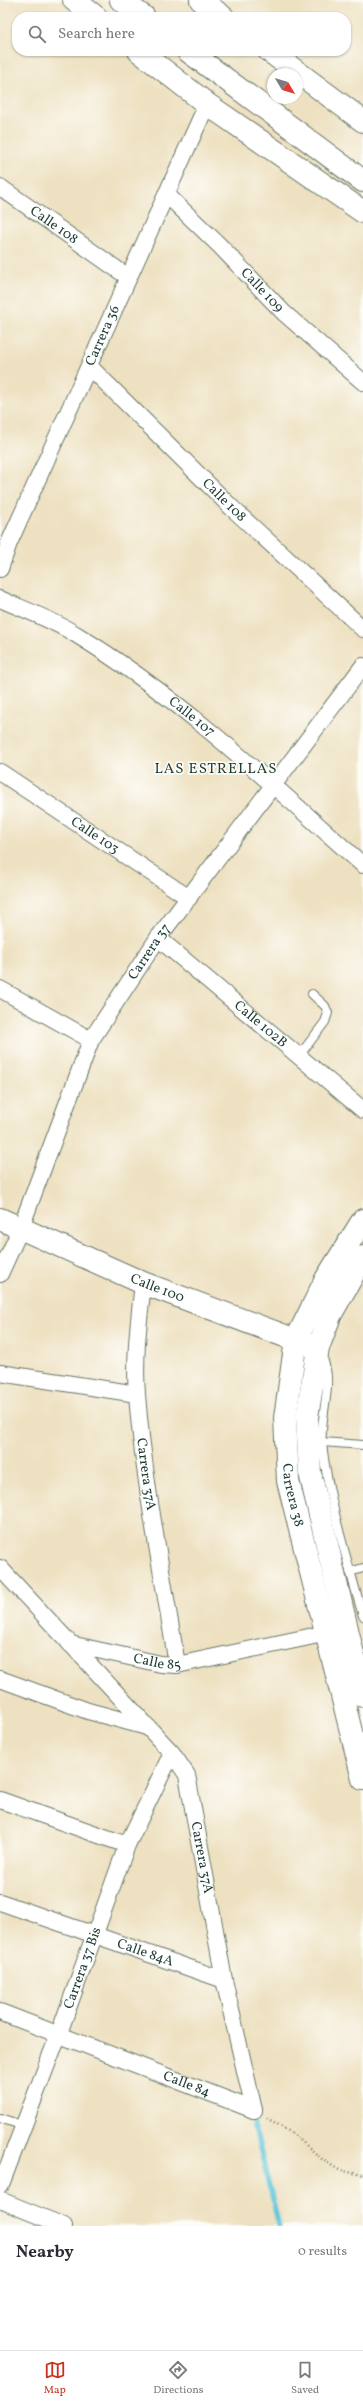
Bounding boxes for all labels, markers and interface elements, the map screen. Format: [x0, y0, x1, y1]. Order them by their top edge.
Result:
search box [12, 12, 351, 56]
icon: search [26, 23, 48, 45]
text: Search here [58, 24, 135, 45]
north arrow [267, 68, 303, 104]
street label: Calle 108 [26, 201, 82, 249]
street label: Calle 109 [236, 264, 288, 317]
street label: Carrera 36 [81, 302, 124, 369]
street label: Calle 108 [198, 474, 250, 526]
street label: Calle 107 [165, 692, 219, 741]
district label: LAS ESTRELLAS [154, 759, 278, 780]
street label: Calle 103 [67, 812, 123, 858]
street label: Carrera 37 [124, 919, 175, 984]
street label: Calle 102B [230, 996, 291, 1052]
street label: Calle 100 [127, 1269, 187, 1307]
street label: Carrera 37A [132, 1437, 161, 1512]
street label: Carrera 38 [278, 1463, 309, 1529]
street label: Calle 85 [132, 1649, 183, 1675]
street label: Carrera 37A [186, 1820, 218, 1895]
street label: Carrera 37 Bis [59, 1924, 106, 2012]
street label: Calle 84A [115, 1934, 176, 1971]
street label: Calle 84 [160, 2066, 213, 2102]
text: Nearby [16, 2241, 74, 2264]
text: 0 results [298, 2243, 347, 2261]
tab: Map [44, 2359, 66, 2398]
tab: Directions [153, 2359, 204, 2398]
tab: Saved [291, 2359, 319, 2398]

